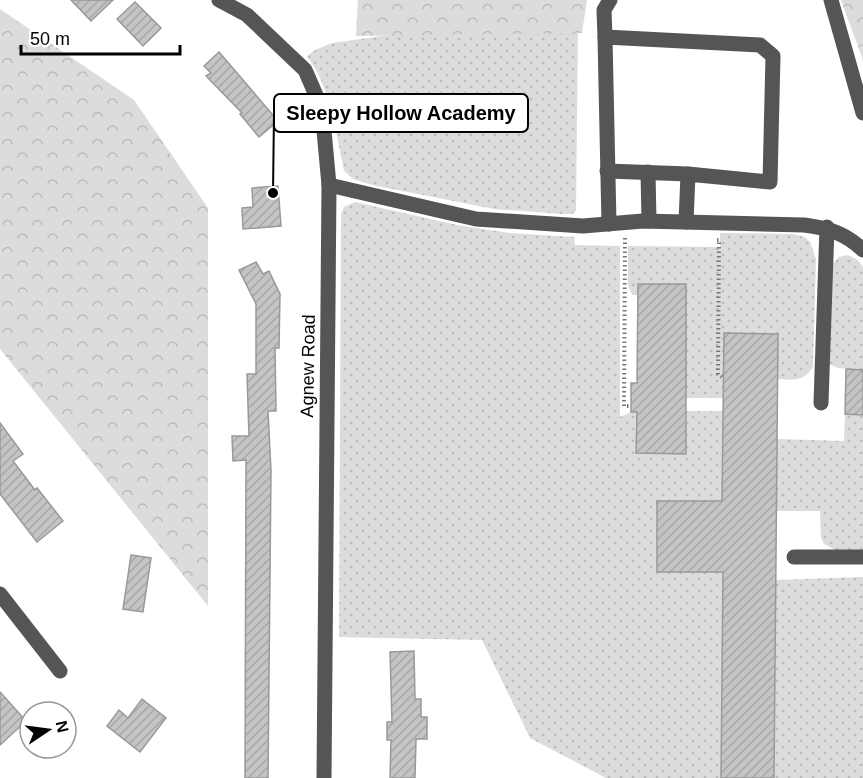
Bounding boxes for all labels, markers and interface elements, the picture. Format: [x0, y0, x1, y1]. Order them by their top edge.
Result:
scale bar [21, 18, 180, 56]
text: 50 m [30, 29, 70, 49]
callout: Sleepy Hollow Academy [274, 94, 528, 132]
text: Sleepy Hollow Academy [286, 102, 517, 124]
street label: Agnew Road [297, 314, 319, 418]
north arrow [18, 700, 78, 760]
text: N [53, 719, 72, 734]

